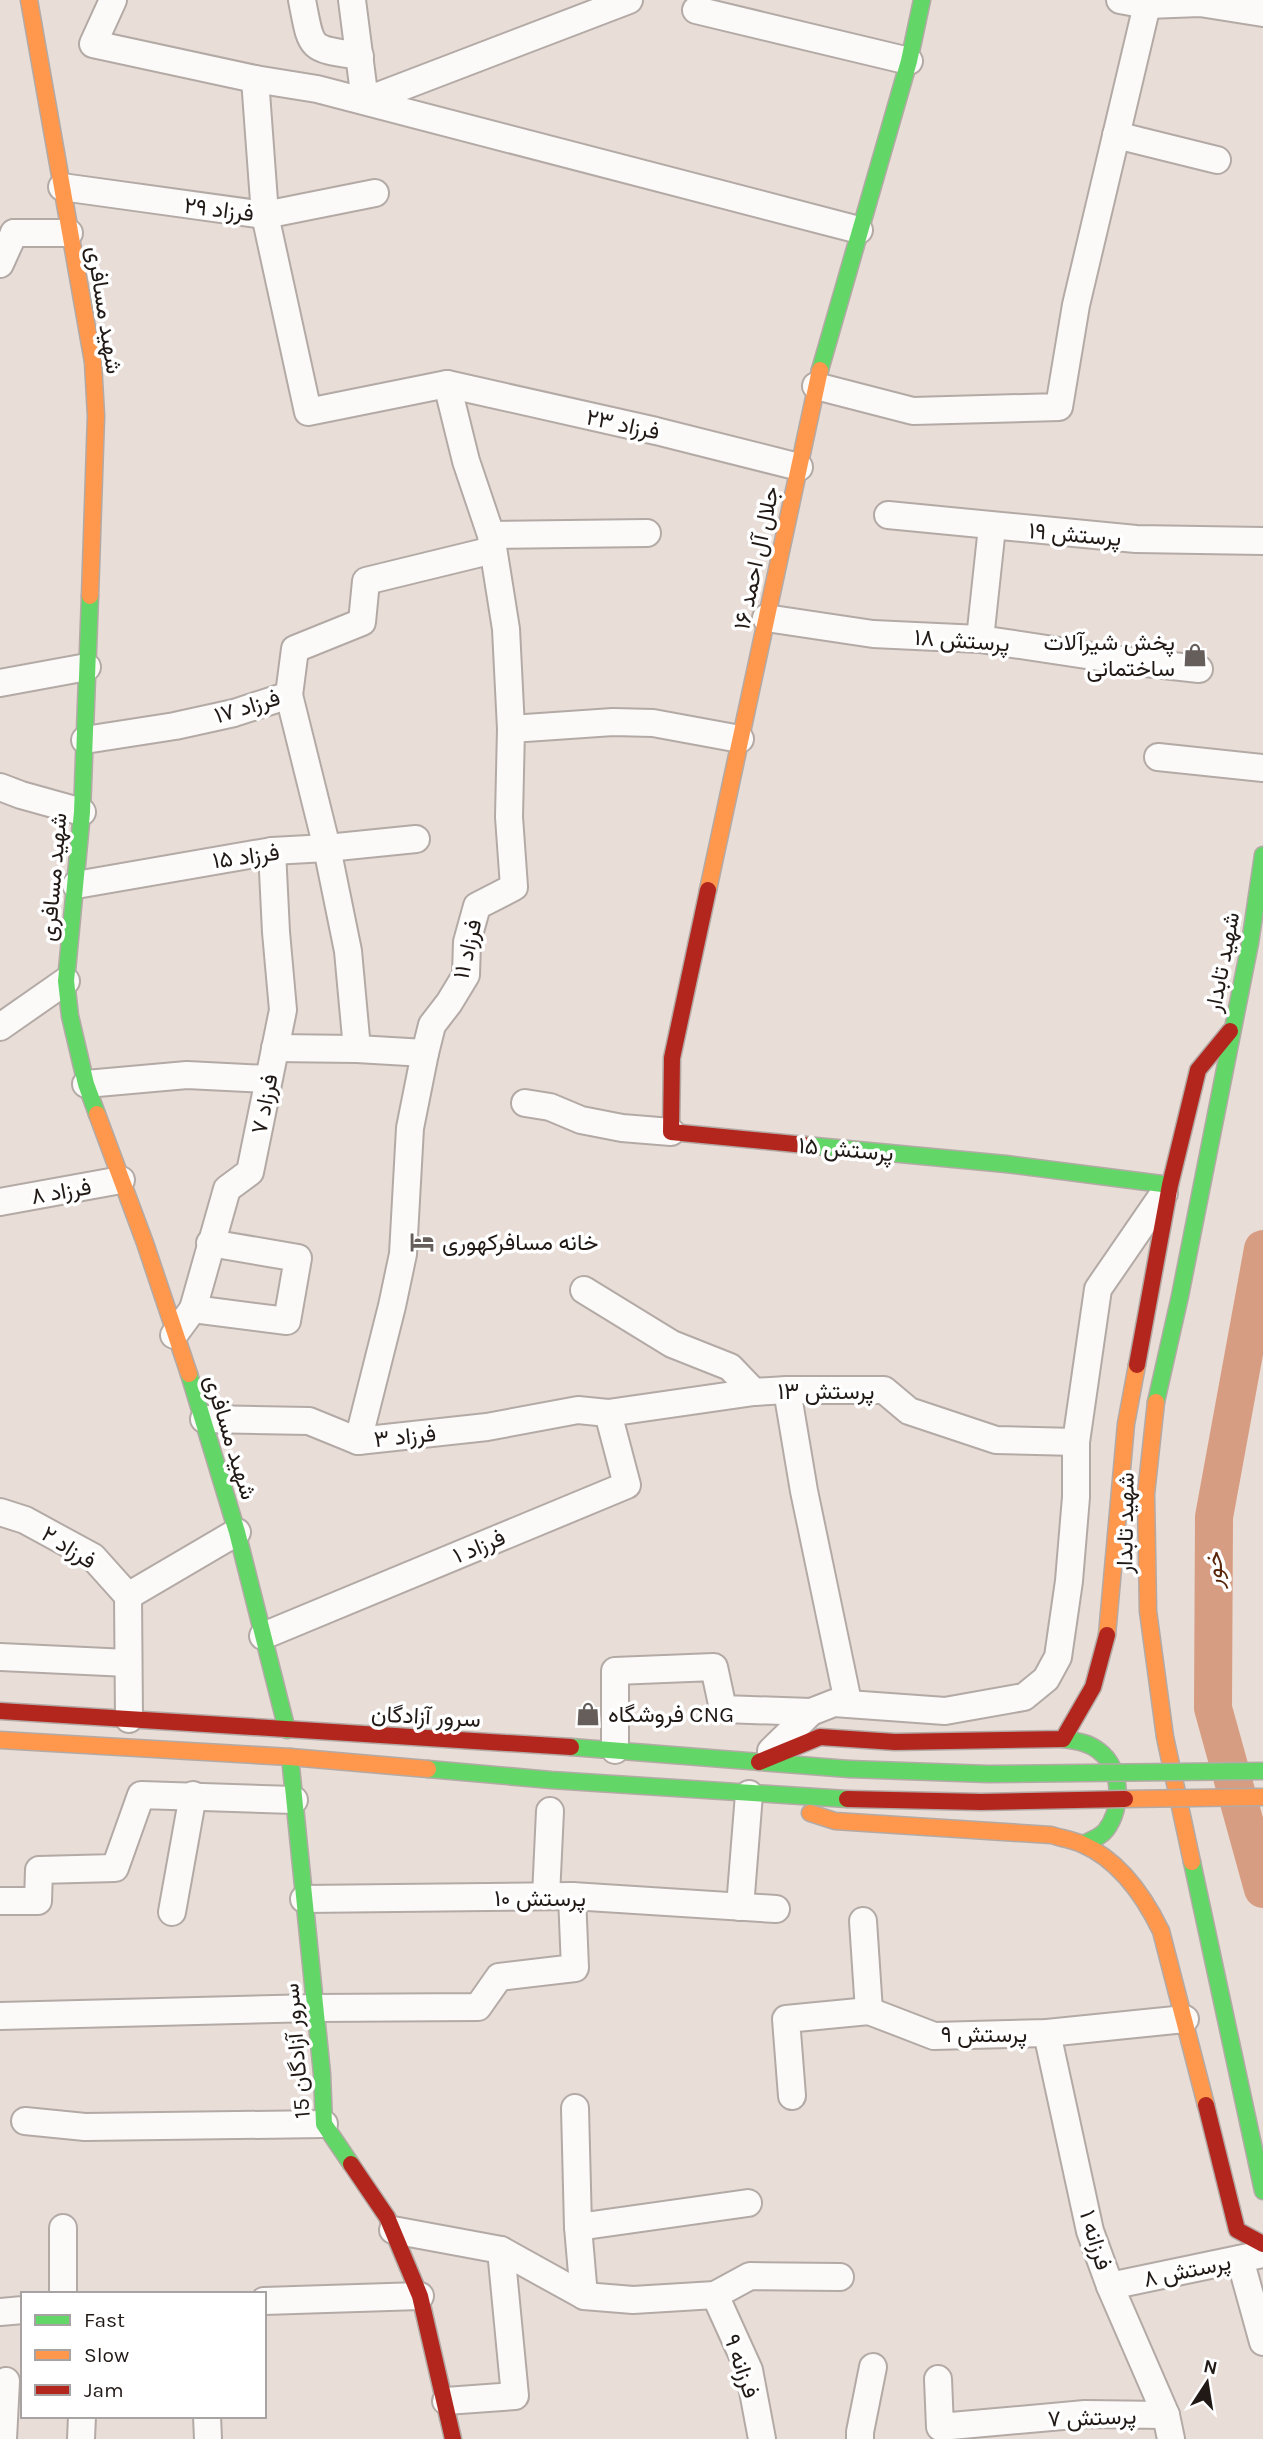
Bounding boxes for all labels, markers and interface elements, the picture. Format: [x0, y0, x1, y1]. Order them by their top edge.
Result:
street label: فرزاد ۲۹ [182, 192, 255, 228]
street label: شهید مسافری [80, 244, 128, 376]
street label: فرزاد ۲۳ [584, 404, 662, 446]
street label: جلال آل احمد ۱۶ [728, 484, 786, 633]
street label: پرستش ۱۹ [1027, 517, 1122, 554]
street label: پرستش ۱۸ [913, 624, 1011, 659]
place label: پخش شیرآلات ساختمانی [1044, 629, 1175, 682]
shop icon: پخش شیرآلات ساختمانی [1181, 641, 1209, 669]
street label: فرزاد ۱۷ [211, 684, 284, 730]
street label: شهید مسافری [34, 812, 74, 943]
street label: فرزاد ۱۵ [211, 838, 281, 876]
street label: شهید تابدار [1199, 910, 1246, 1016]
street label: فرزاد ۱۱ [448, 917, 488, 982]
street label: فرزاد ۷ [245, 1072, 285, 1137]
street label: پرستش ۱۵ [797, 1132, 895, 1169]
street label: فرزاد ۸ [29, 1173, 93, 1211]
hotel icon: خانه مسافرکهوری [408, 1228, 436, 1256]
place label: خانه مسافرکهوری [442, 1229, 598, 1257]
street label: شهید مسافری [198, 1372, 262, 1503]
street label: پرستش ۱۳ [777, 1378, 875, 1407]
street label: فرزاد ۳ [373, 1420, 438, 1454]
street label: شهید تابدار [1111, 1472, 1141, 1575]
street label: فرزاد ۲ [36, 1520, 101, 1575]
street label: فرزاد ۱ [449, 1524, 510, 1570]
water label: خور [1200, 1552, 1229, 1589]
street label: سرور آزادگان [370, 1700, 481, 1734]
shop icon: فروشگاه CNG [574, 1700, 602, 1728]
place label: فروشگاه CNG [608, 1701, 734, 1729]
street label: پرستش ۱۰ [494, 1885, 586, 1914]
street label: سرور آزادگان 15 [277, 1982, 317, 2120]
street label: پرستش ۹ [941, 2021, 1027, 2050]
street label: فرزانه ۱ [1073, 2207, 1117, 2274]
street label: پرستش ۸ [1141, 2248, 1234, 2295]
legend [21, 2292, 266, 2418]
text: Fast [84, 2308, 125, 2332]
street label: فرزانه ۹ [717, 2331, 765, 2402]
text: Slow [84, 2343, 129, 2367]
north arrow [1172, 2348, 1242, 2418]
text: N [1201, 2355, 1219, 2380]
text: Jam [84, 2378, 124, 2402]
street label: پرستش ۷ [1047, 2402, 1137, 2435]

